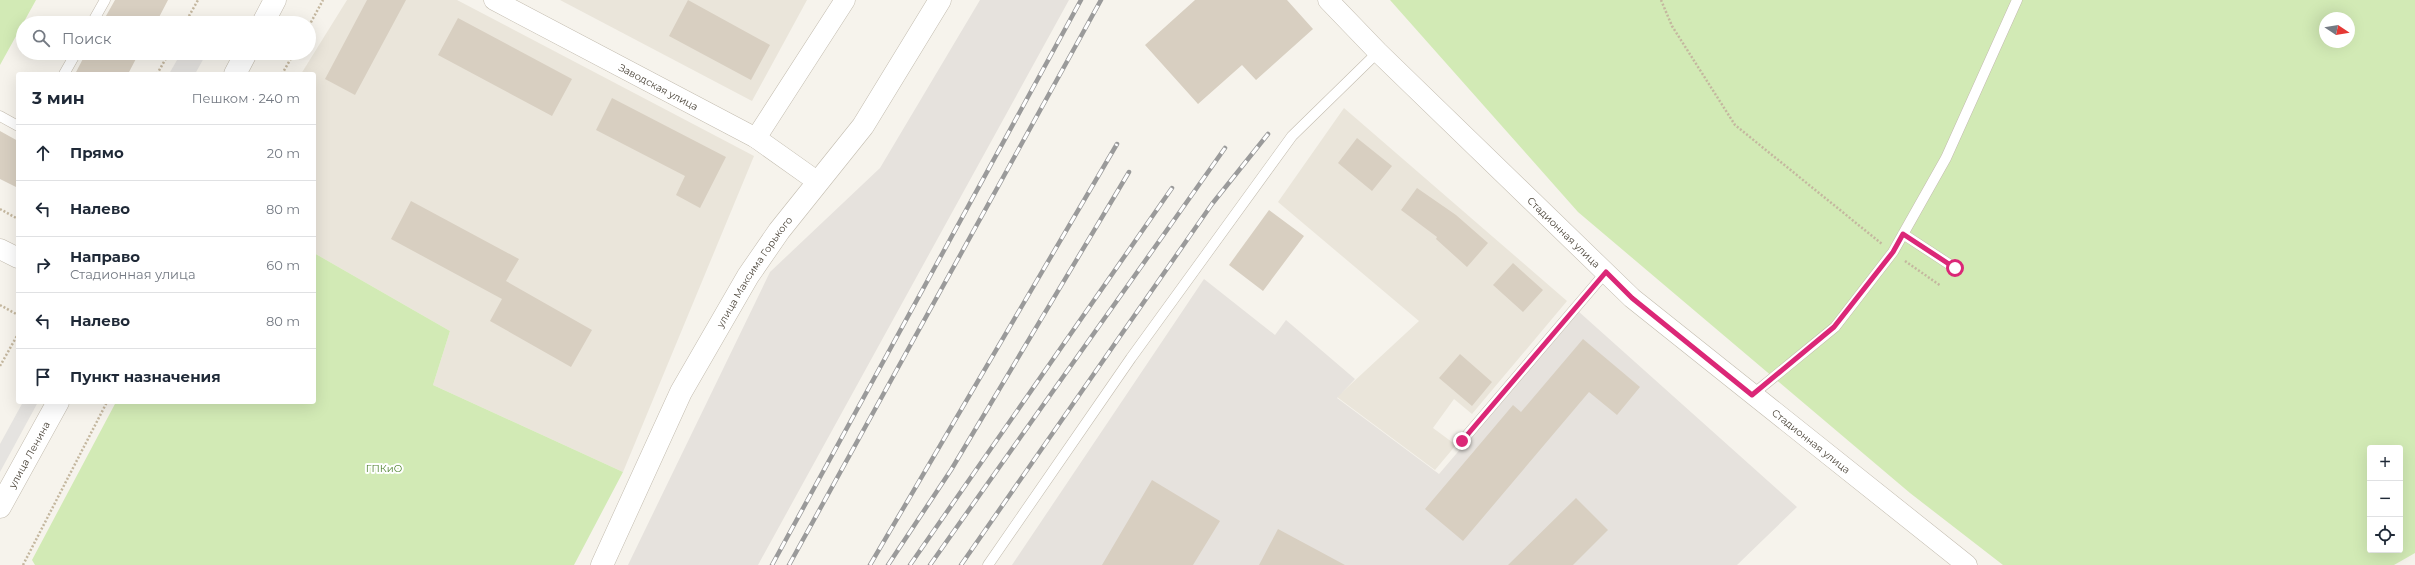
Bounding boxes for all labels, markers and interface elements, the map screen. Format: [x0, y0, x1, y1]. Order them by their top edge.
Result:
north arrow [2319, 12, 2355, 48]
search box [16, 16, 316, 60]
icon: search [30, 27, 52, 49]
text: Поиск [62, 29, 111, 48]
street label: Заводская улица [616, 61, 700, 113]
text: 3 мин [32, 88, 85, 108]
text: Пешком · 240 m [192, 90, 300, 106]
icon: ahead [32, 142, 54, 164]
text: Прямо [70, 143, 124, 162]
text: 20 m [267, 145, 300, 161]
street label: Стадионная улица [1524, 194, 1603, 271]
icon: left [32, 198, 54, 220]
text: Налево [70, 199, 130, 218]
text: 80 m [266, 201, 300, 217]
street label: улица Максима Горького [713, 214, 795, 331]
text: Направо [70, 247, 140, 266]
icon: right [32, 254, 54, 276]
text: 60 m [266, 257, 300, 273]
route start [1946, 259, 1964, 277]
text: Стадионная улица [70, 266, 196, 282]
icon: left [32, 310, 54, 332]
text: Налево [70, 311, 130, 330]
text: 80 m [266, 313, 300, 329]
icon: arrive [32, 366, 54, 388]
text: Пункт назначения [70, 367, 221, 386]
street label: Стадионная улица [1769, 406, 1853, 476]
street label: улица Ленина [5, 419, 53, 491]
route end [1453, 432, 1471, 450]
map controls [2367, 445, 2403, 553]
button: + [2367, 445, 2403, 481]
park label: ГПКиО [366, 462, 402, 475]
button: − [2367, 481, 2403, 517]
button: locate [2367, 517, 2403, 553]

